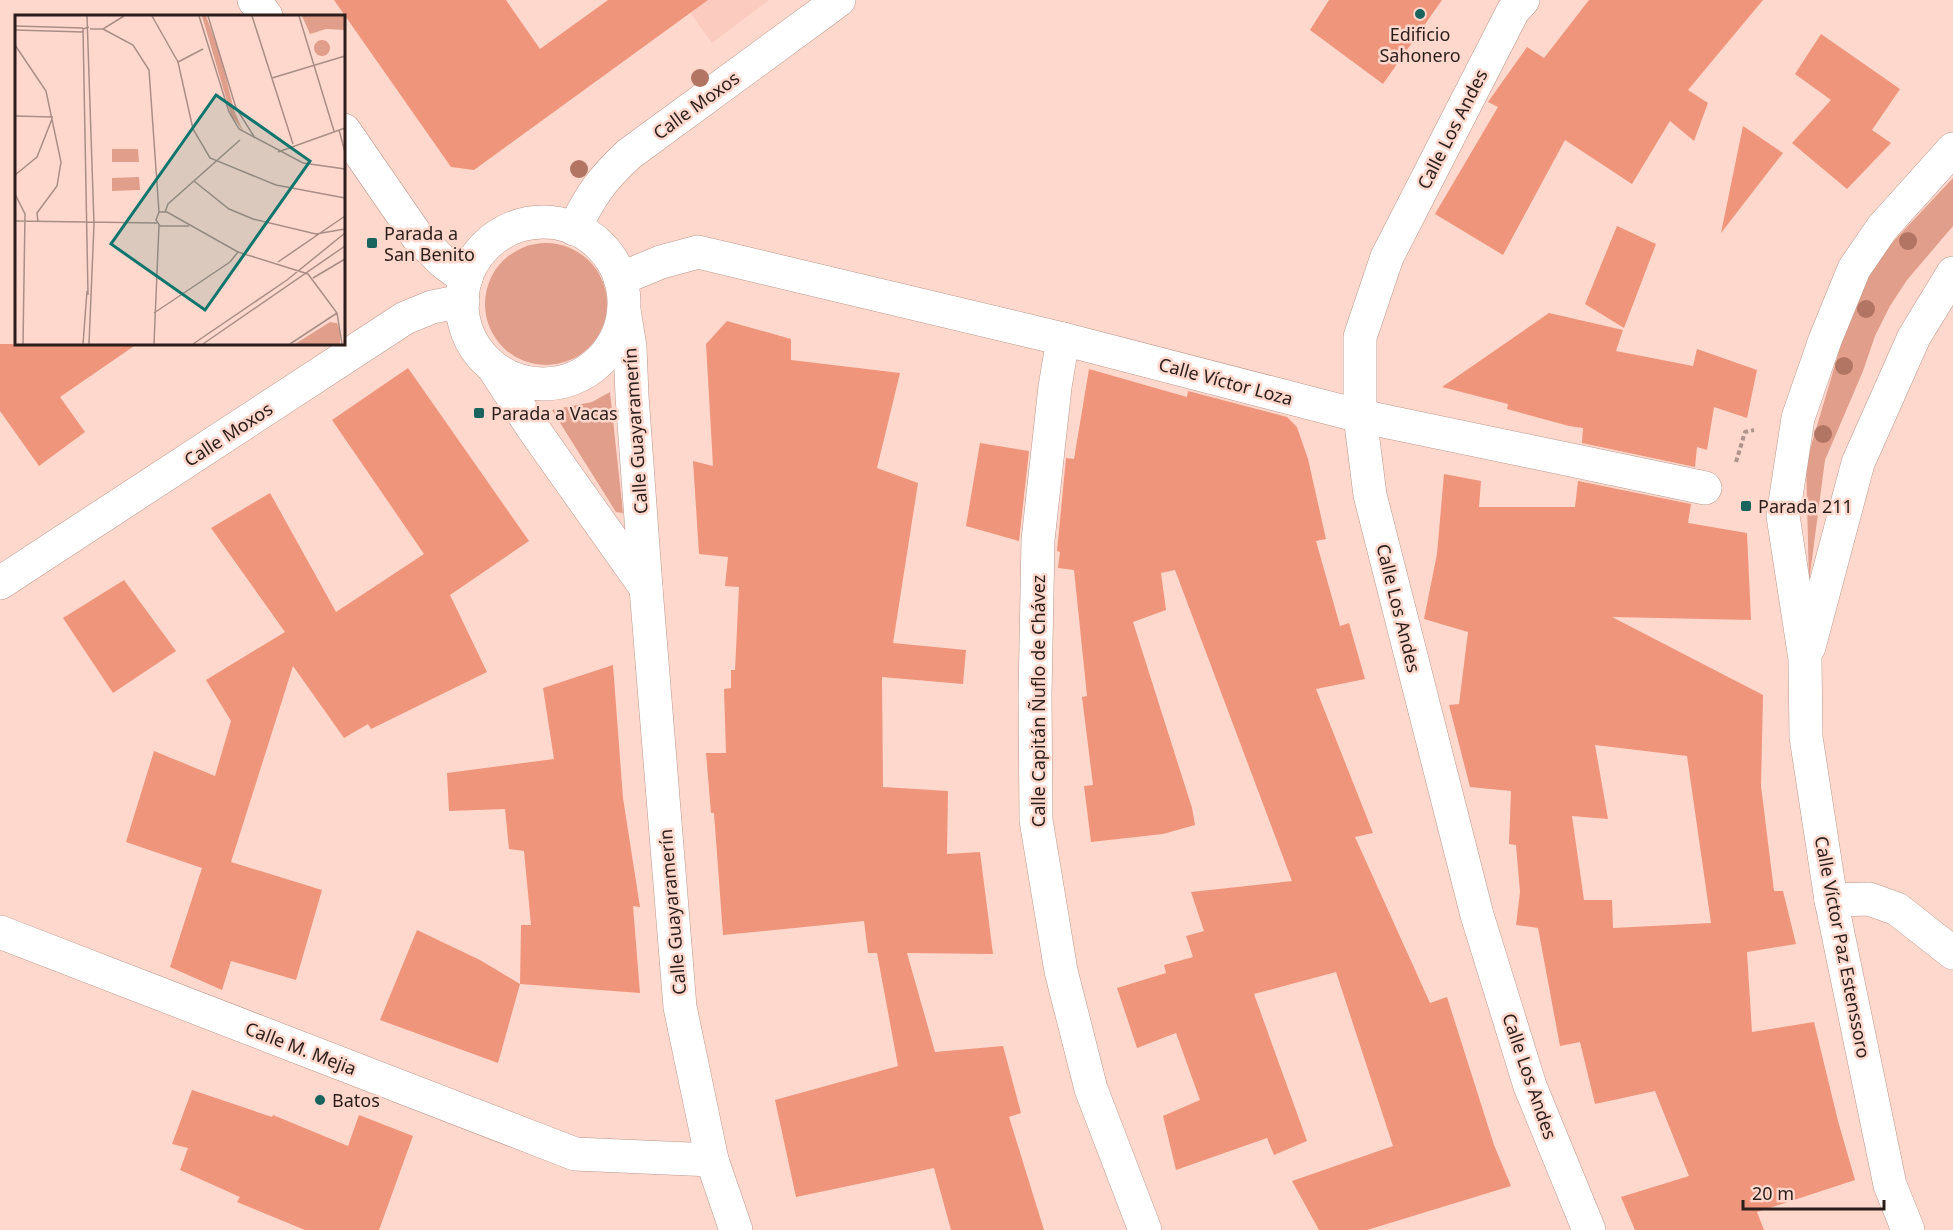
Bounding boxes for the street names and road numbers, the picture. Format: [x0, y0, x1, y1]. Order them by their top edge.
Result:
street label: Calle Los Andes [1411, 65, 1493, 193]
street label: Calle Moxos [648, 66, 744, 144]
street label: Calle Guayaramerín [617, 347, 653, 515]
street label: Calle Víctor Loza [1156, 352, 1296, 410]
street label: Calle Moxos [179, 396, 277, 472]
street label: Calle Los Andes [1371, 541, 1427, 675]
street label: Calle Capitán Ñuflo de Chávez [1026, 575, 1050, 827]
street label: Calle Guayaramerín [653, 828, 691, 996]
street label: Calle Víctor Paz Estenssoro [1810, 834, 1876, 1060]
street label: Calle Los Andes [1497, 1010, 1563, 1142]
street label: Calle M. Mejia [242, 1016, 360, 1080]

